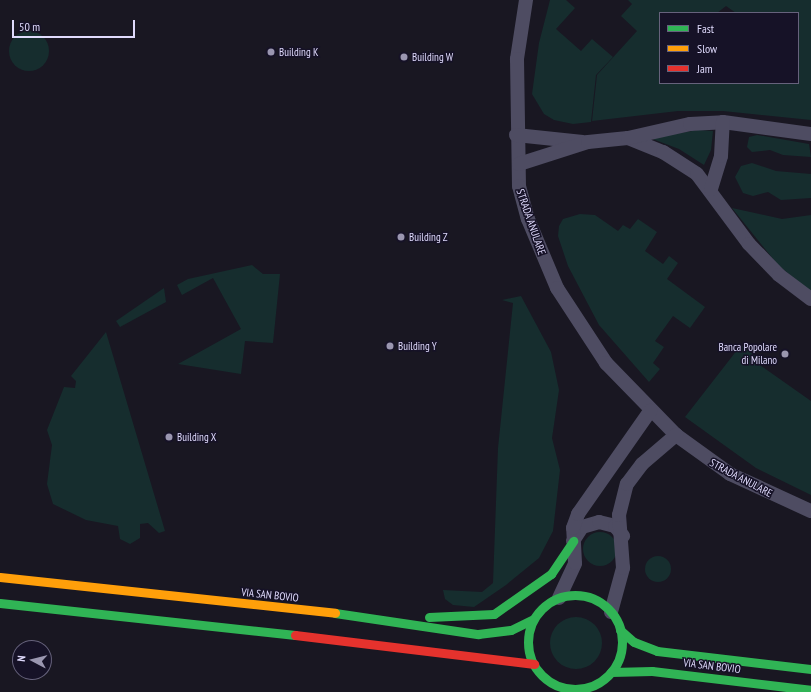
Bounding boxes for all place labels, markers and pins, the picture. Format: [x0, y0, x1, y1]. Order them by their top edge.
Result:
place label: Building K [279, 45, 318, 59]
marker: Building K [266, 47, 276, 57]
place label: Building W [412, 50, 453, 64]
marker: Building W [399, 52, 409, 62]
place label: Building Z [409, 230, 448, 244]
marker: Building Z [396, 232, 406, 242]
place label: Building Y [398, 339, 437, 353]
marker: Building Y [385, 341, 395, 351]
place label: Banca Popolare di Milano [718, 341, 777, 367]
marker: Banca Popolare di Milano [780, 349, 790, 359]
place label: Building X [177, 430, 216, 444]
marker: Building X [164, 432, 174, 442]

